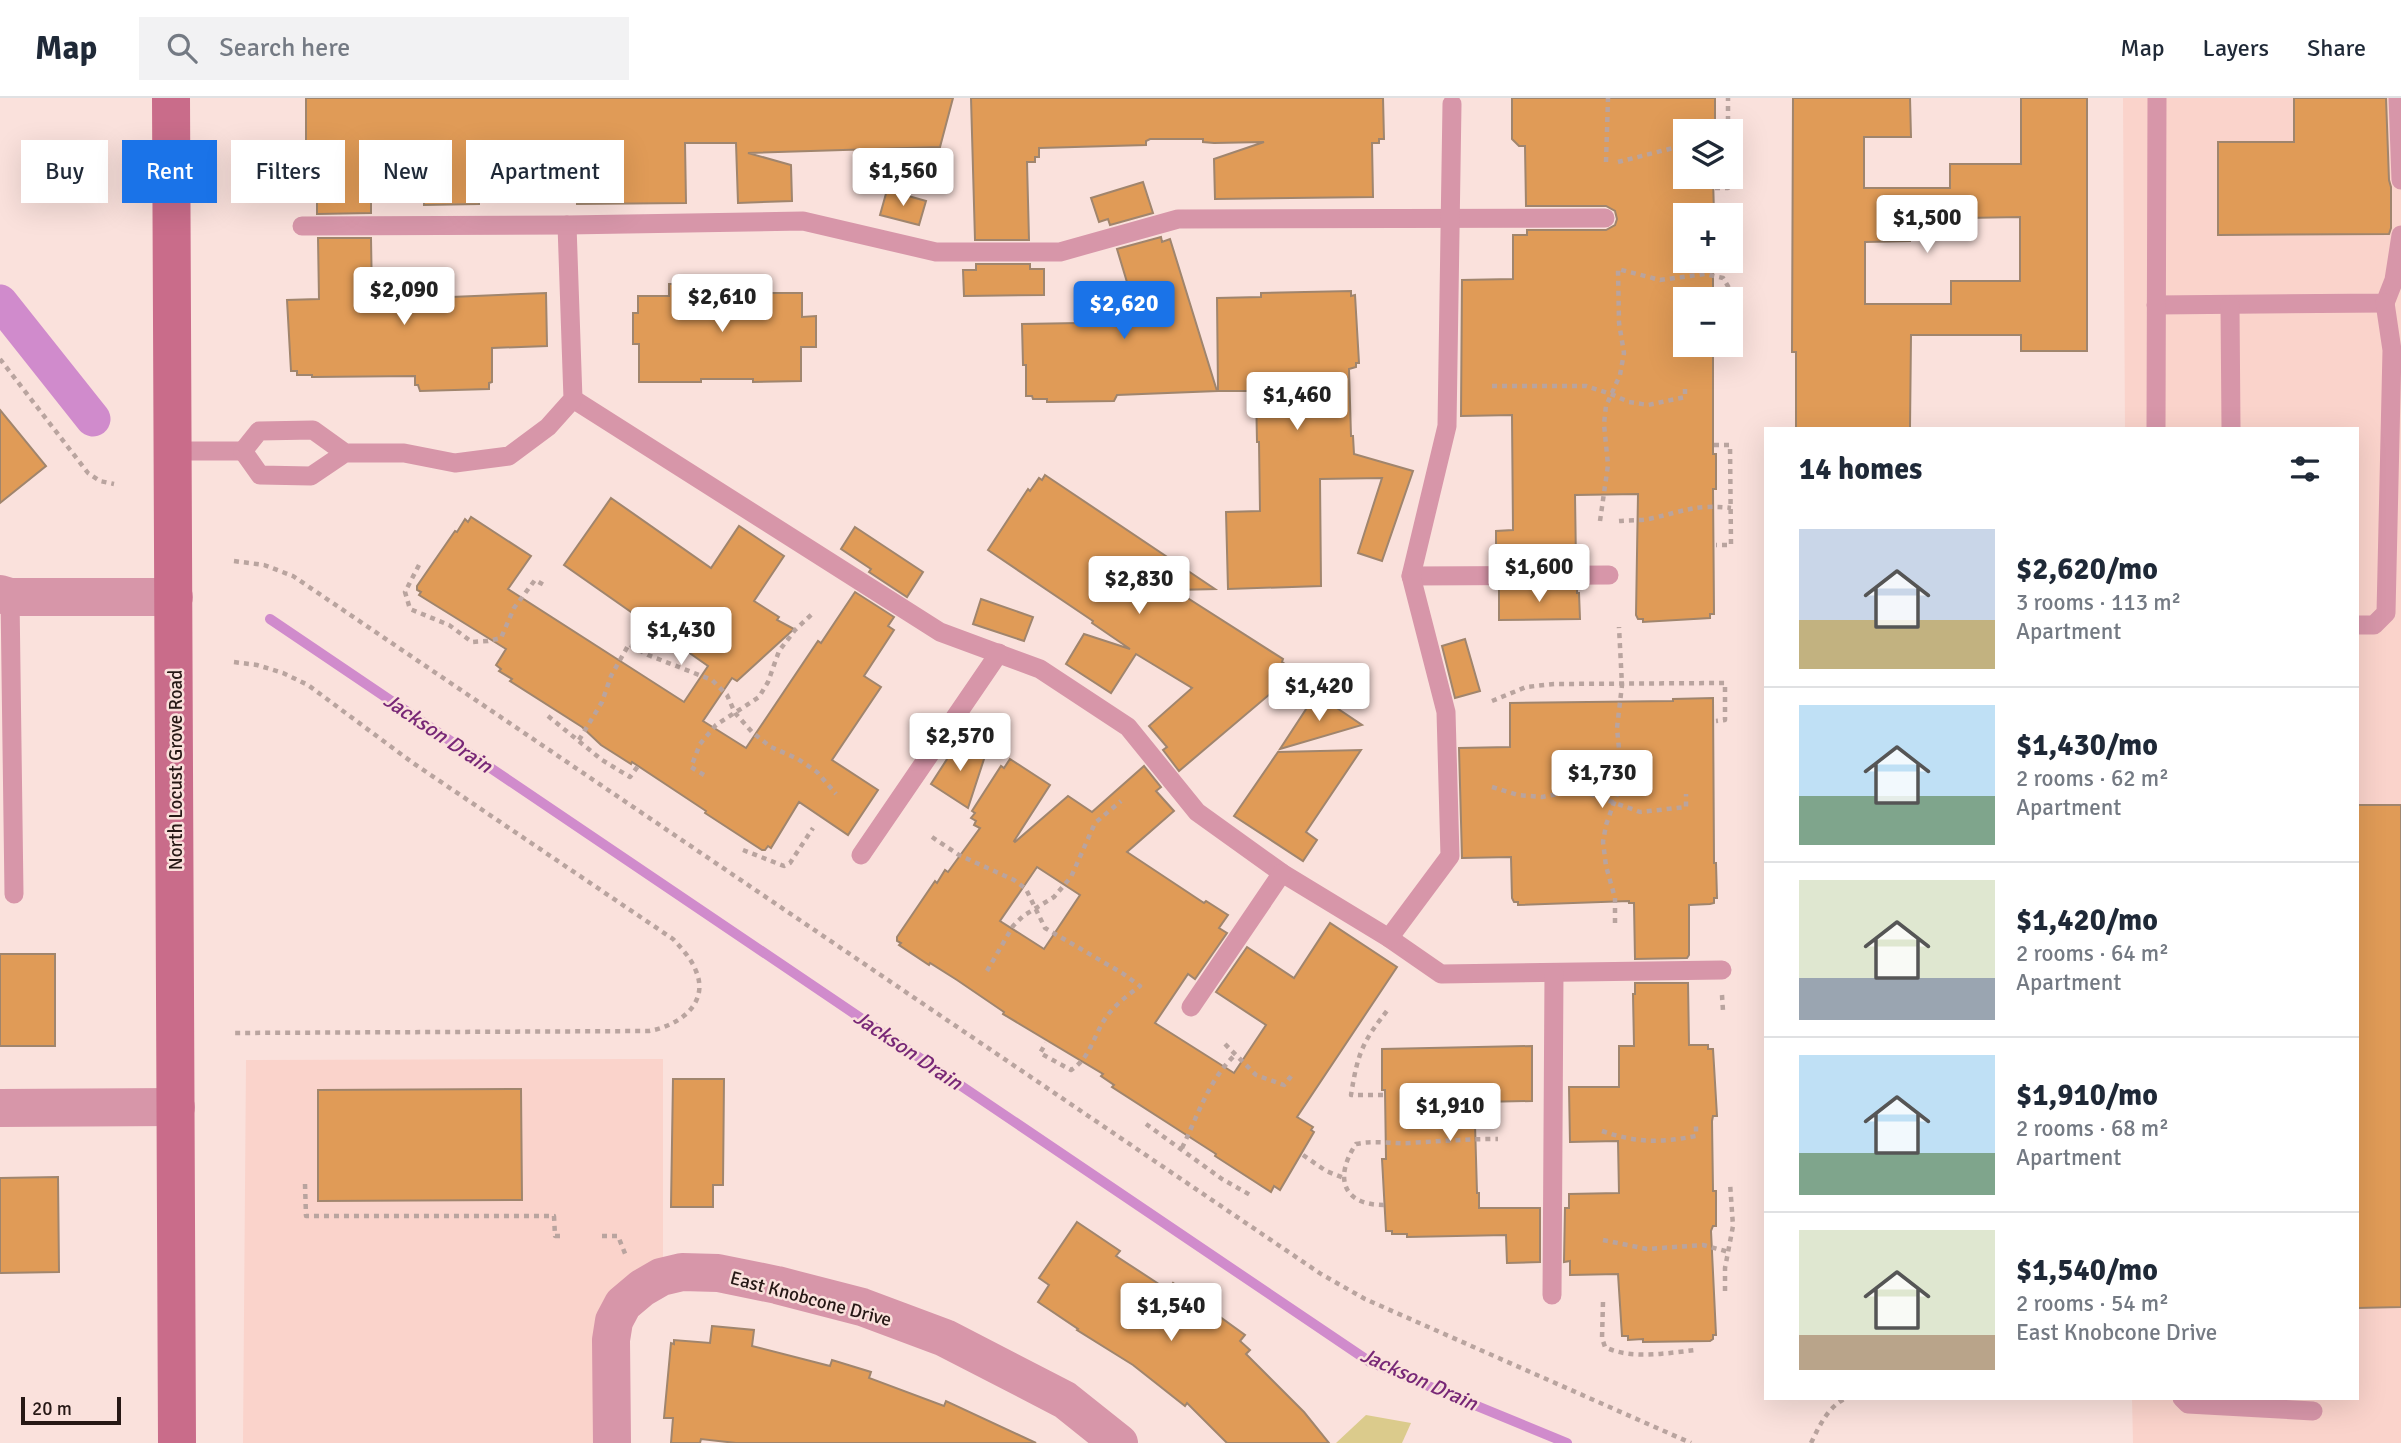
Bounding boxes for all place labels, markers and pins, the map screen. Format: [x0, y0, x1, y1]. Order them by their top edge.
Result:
pin: $1,560 [846, 148, 960, 208]
pin: $1,500 [1870, 195, 1984, 255]
pin: $2,090 [347, 268, 461, 327]
pin: $2,610 [665, 274, 779, 334]
pin: $2,620 [1067, 282, 1181, 341]
pin: $1,460 [1240, 372, 1354, 432]
pin: $1,600 [1482, 545, 1596, 604]
pin: $2,830 [1082, 556, 1196, 616]
pin: $1,430 [624, 608, 738, 667]
pin: $1,420 [1262, 664, 1376, 723]
pin: $2,570 [903, 714, 1017, 773]
pin: $1,730 [1545, 750, 1659, 810]
pin: $1,910 [1393, 1084, 1507, 1143]
pin: $1,540 [1114, 1284, 1228, 1343]

